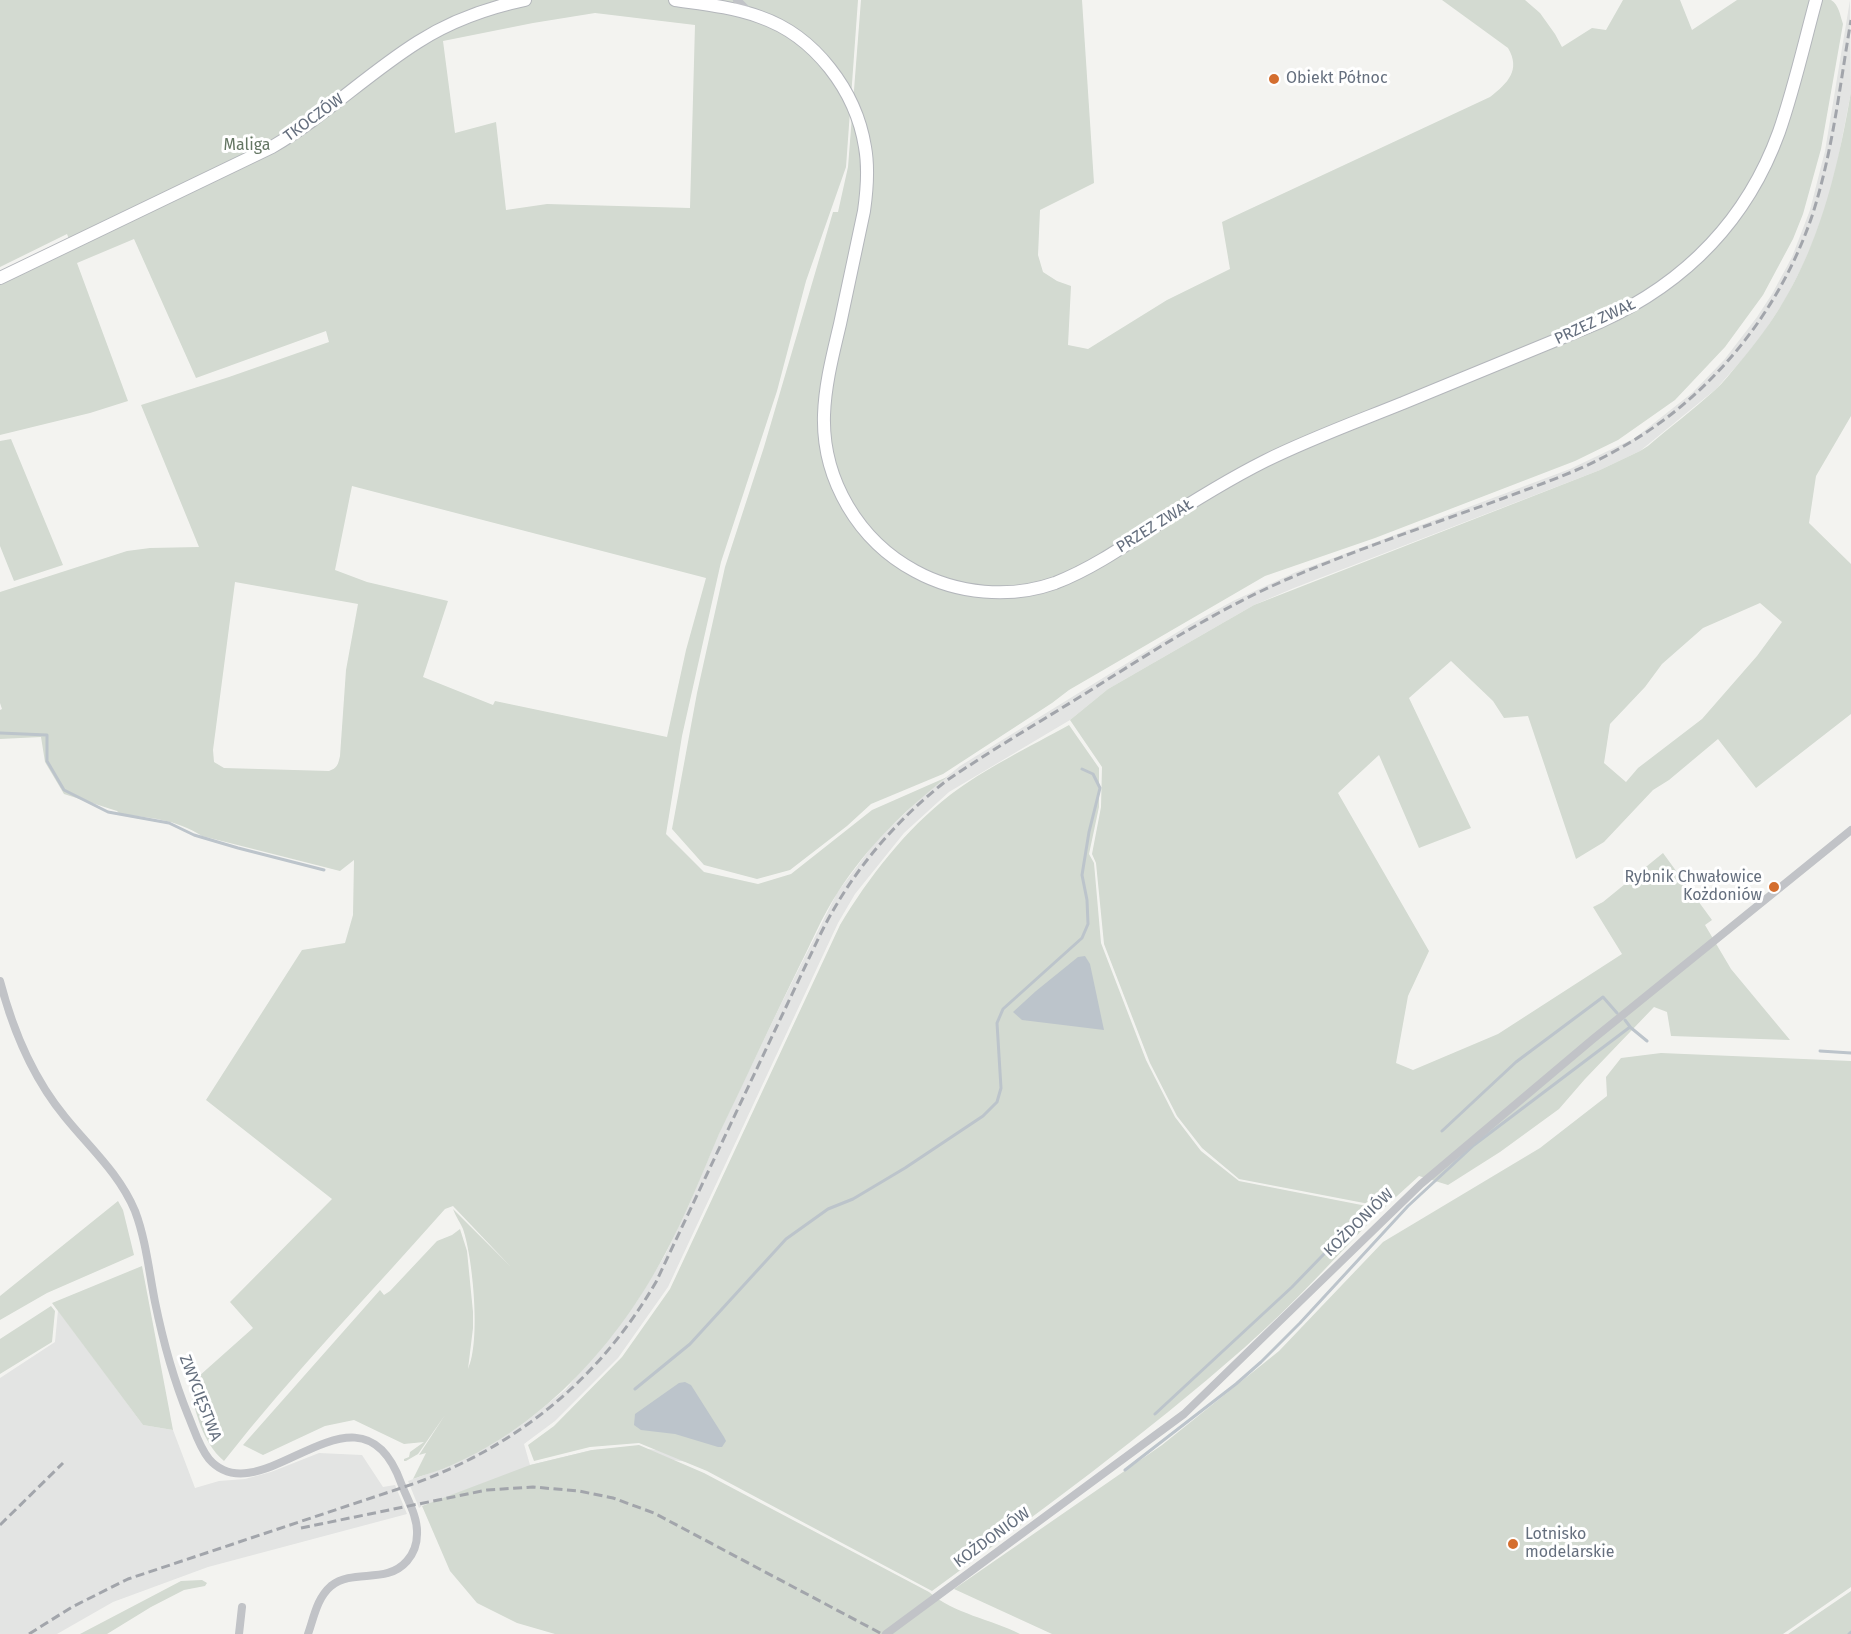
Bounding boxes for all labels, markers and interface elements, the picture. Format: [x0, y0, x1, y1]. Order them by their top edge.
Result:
place label: Obiekt Północ [1286, 69, 1388, 89]
marker: Obiekt Północ [1267, 72, 1281, 86]
street label: TKOCZÓW [280, 90, 348, 146]
park label: Maliga [224, 136, 270, 156]
street label: PRZEZ ZWAŁ [1551, 295, 1639, 349]
street label: PRZEZ ZWAŁ [1113, 495, 1197, 557]
place label: Rybnik Chwałowice Kożdoniów [1624, 868, 1762, 906]
marker: Rybnik Chwałowice Kożdoniów [1767, 880, 1781, 894]
street label: KOŻDONIÓW [1320, 1185, 1398, 1261]
street label: ZWYCIĘSTWA [175, 1352, 225, 1444]
street label: KOŻDONIÓW [950, 1504, 1034, 1572]
place label: Lotnisko modelarskie [1525, 1525, 1614, 1563]
marker: Lotnisko modelarskie [1506, 1537, 1520, 1551]

